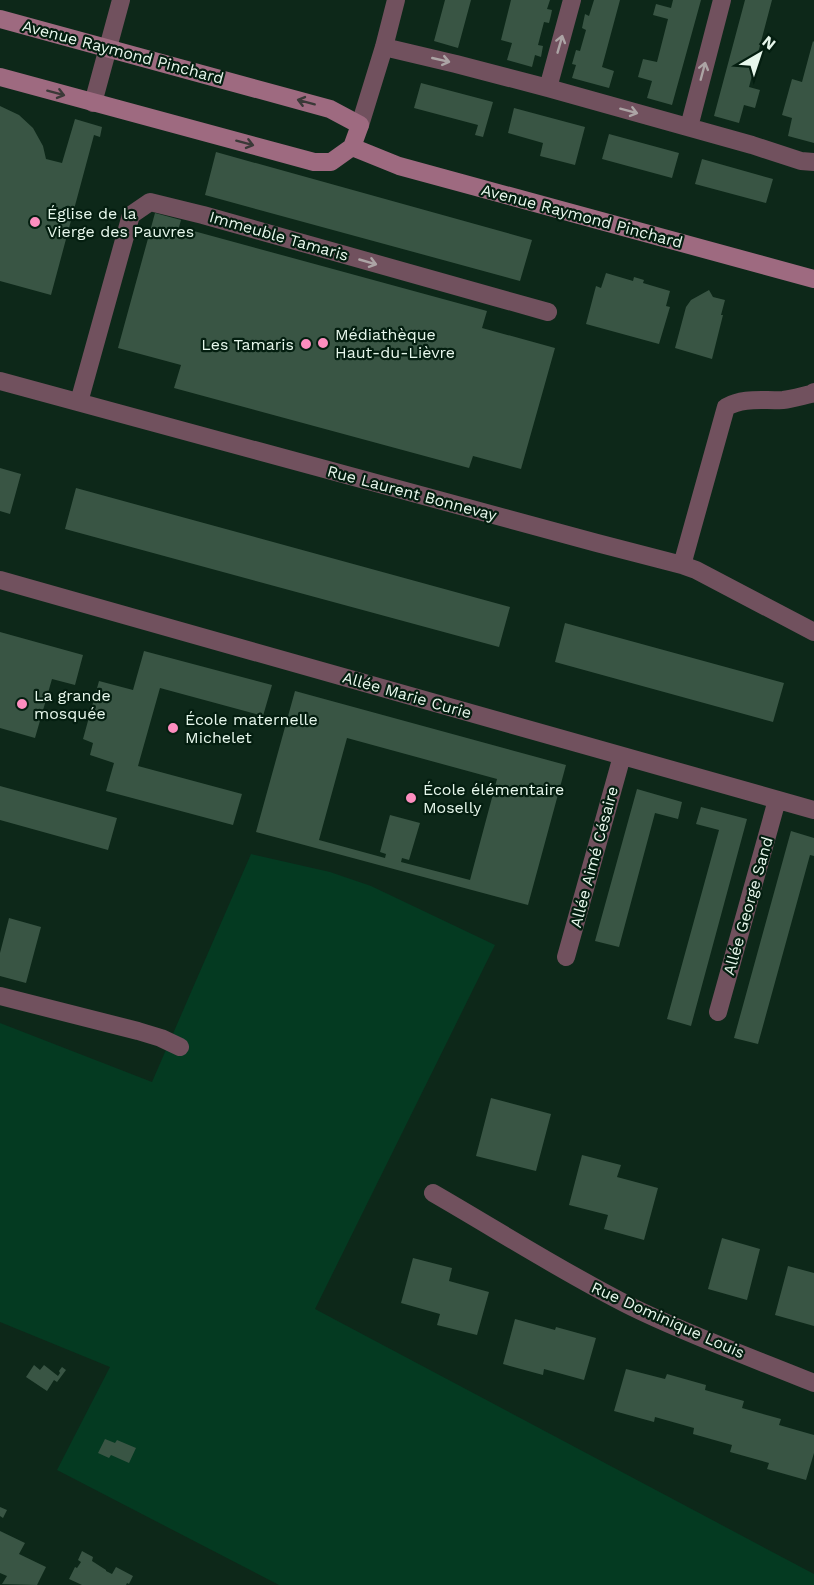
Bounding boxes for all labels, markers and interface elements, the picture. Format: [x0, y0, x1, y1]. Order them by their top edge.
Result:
street label: Avenue Raymond Pinchard [20, 16, 226, 88]
north arrow [730, 24, 790, 84]
text: N [759, 32, 780, 54]
one-way arrow [555, 35, 566, 54]
one-way arrow [431, 55, 450, 66]
one-way arrow [698, 61, 710, 80]
one-way arrow [47, 87, 66, 99]
one-way arrow [297, 96, 316, 108]
one-way arrow [619, 106, 638, 117]
one-way arrow [235, 138, 254, 150]
street label: Avenue Raymond Pinchard [479, 180, 685, 252]
place label: Église de la Vierge des Pauvres [47, 204, 194, 241]
street label: Immeuble Tamaris [207, 207, 351, 265]
marker: Église de la Vierge des Pauvres [28, 215, 42, 229]
one-way arrow [358, 257, 377, 268]
place label: Médiathèque Haut-du-Lièvre [335, 325, 455, 362]
place label: Les Tamaris [201, 335, 294, 354]
marker: Médiathèque Haut-du-Lièvre [316, 336, 330, 350]
marker: Les Tamaris [299, 337, 313, 351]
street label: Rue Laurent Bonnevay [325, 461, 500, 525]
street label: Allée Marie Curie [340, 668, 474, 722]
place label: La grande mosquée [34, 686, 111, 723]
marker: La grande mosquée [15, 697, 29, 711]
place label: École maternelle Michelet [185, 710, 318, 747]
marker: École maternelle Michelet [166, 721, 180, 735]
place label: École élémentaire Moselly [423, 780, 564, 817]
street label: Allée Aimé Césaire [566, 784, 622, 930]
marker: École élémentaire Moselly [404, 791, 418, 805]
street label: Allée George Sand [719, 835, 777, 977]
street label: Rue Dominique Louis [588, 1278, 748, 1362]

